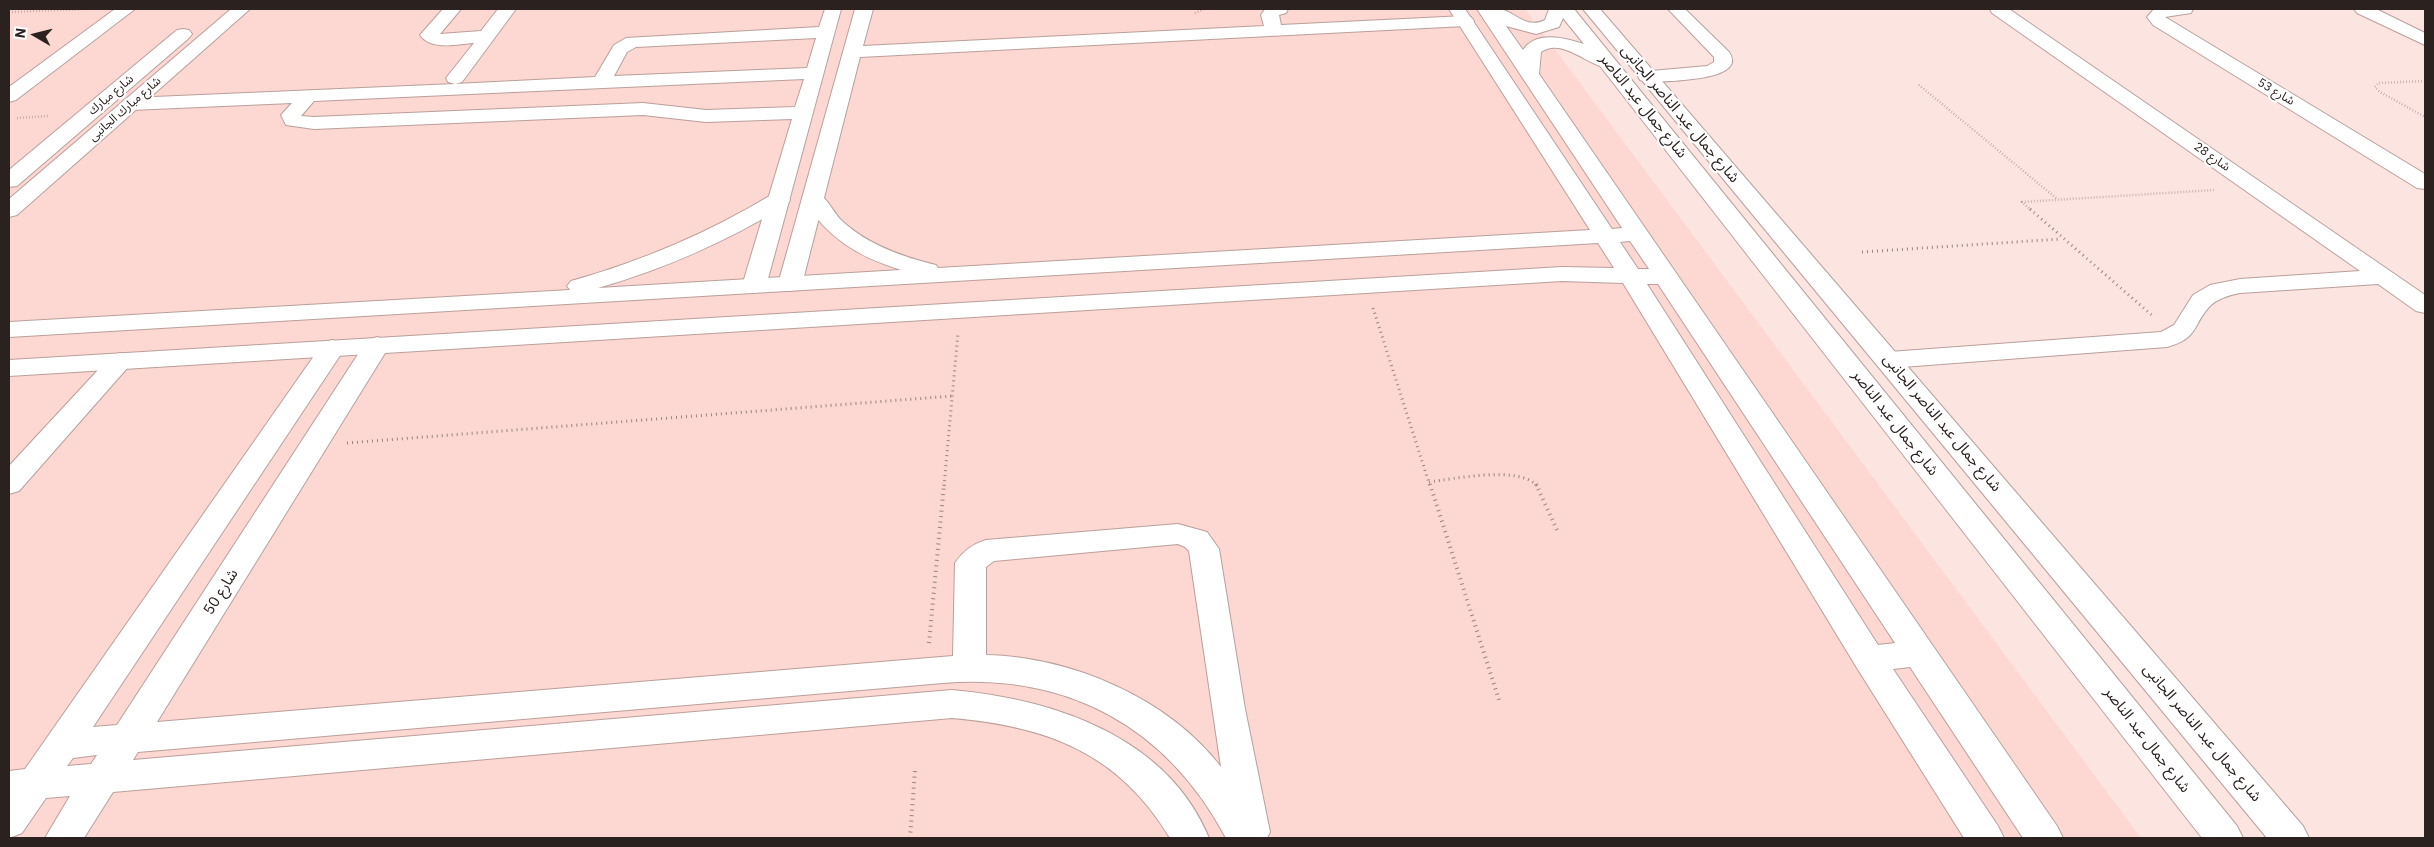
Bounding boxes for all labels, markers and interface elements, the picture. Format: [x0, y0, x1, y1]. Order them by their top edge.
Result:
north arrow [10, 10, 60, 60]
text: N [11, 27, 30, 39]
street label: شارع جمال عبد الناصر الجانبى [1617, 41, 1743, 187]
street label: شارع جمال عبد الناصر [1595, 50, 1691, 162]
street label: شارع مبارك [85, 72, 137, 118]
street label: شارع مبارك الجانبى [86, 74, 164, 144]
street label: شارع 53 [2255, 75, 2297, 109]
street label: شارع 28 [2191, 139, 2233, 175]
street label: شارع جمال عبد الناصر الجانبى [1879, 350, 2005, 496]
street label: شارع جمال عبد الناصر [1848, 367, 1942, 479]
street label: شارع 50 [200, 566, 242, 618]
street label: شارع جمال عبد الناصر الجانبى [2139, 660, 2265, 806]
street label: شارع جمال عبد الناصر [2100, 684, 2194, 796]

